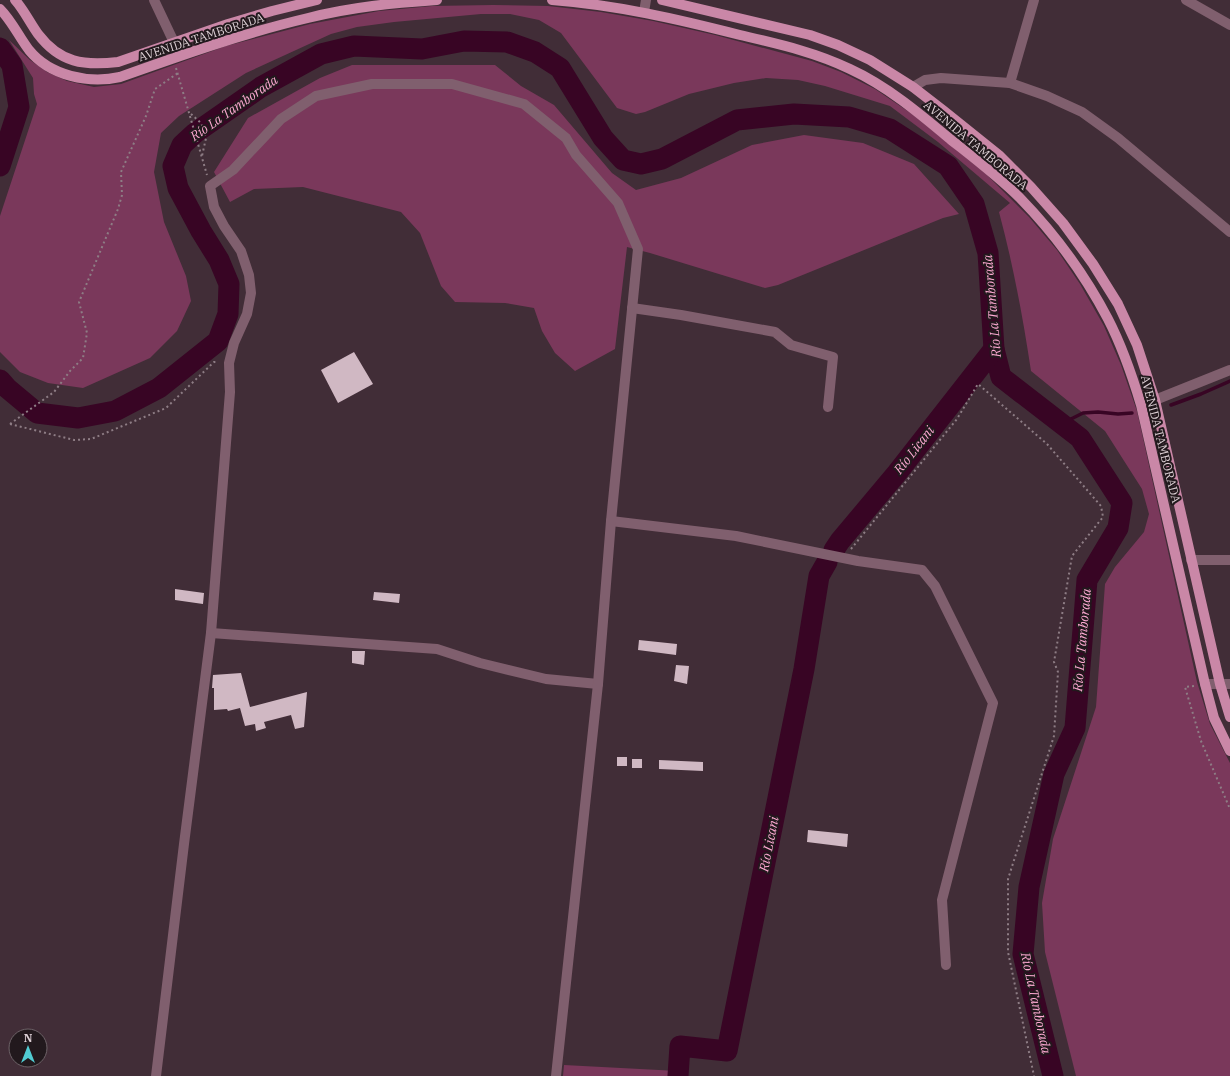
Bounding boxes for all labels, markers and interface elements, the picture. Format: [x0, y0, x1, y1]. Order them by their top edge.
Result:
street label: AVENIDA TAMBORADA [136, 9, 266, 64]
water label: Río La Tamborada [186, 71, 281, 145]
street label: AVENIDA TAMBORADA [921, 97, 1032, 193]
water label: Río La Tamborada [979, 254, 1005, 359]
street label: AVENIDA TAMBORADA [1138, 373, 1184, 505]
water label: Río Licani [889, 423, 938, 478]
water label: Río La Tamborada [1069, 588, 1095, 693]
water label: Río Licani [755, 815, 783, 874]
water label: Río La Tamborada [1017, 950, 1055, 1055]
north arrow [8, 1028, 48, 1068]
text: N [24, 1031, 33, 1045]

